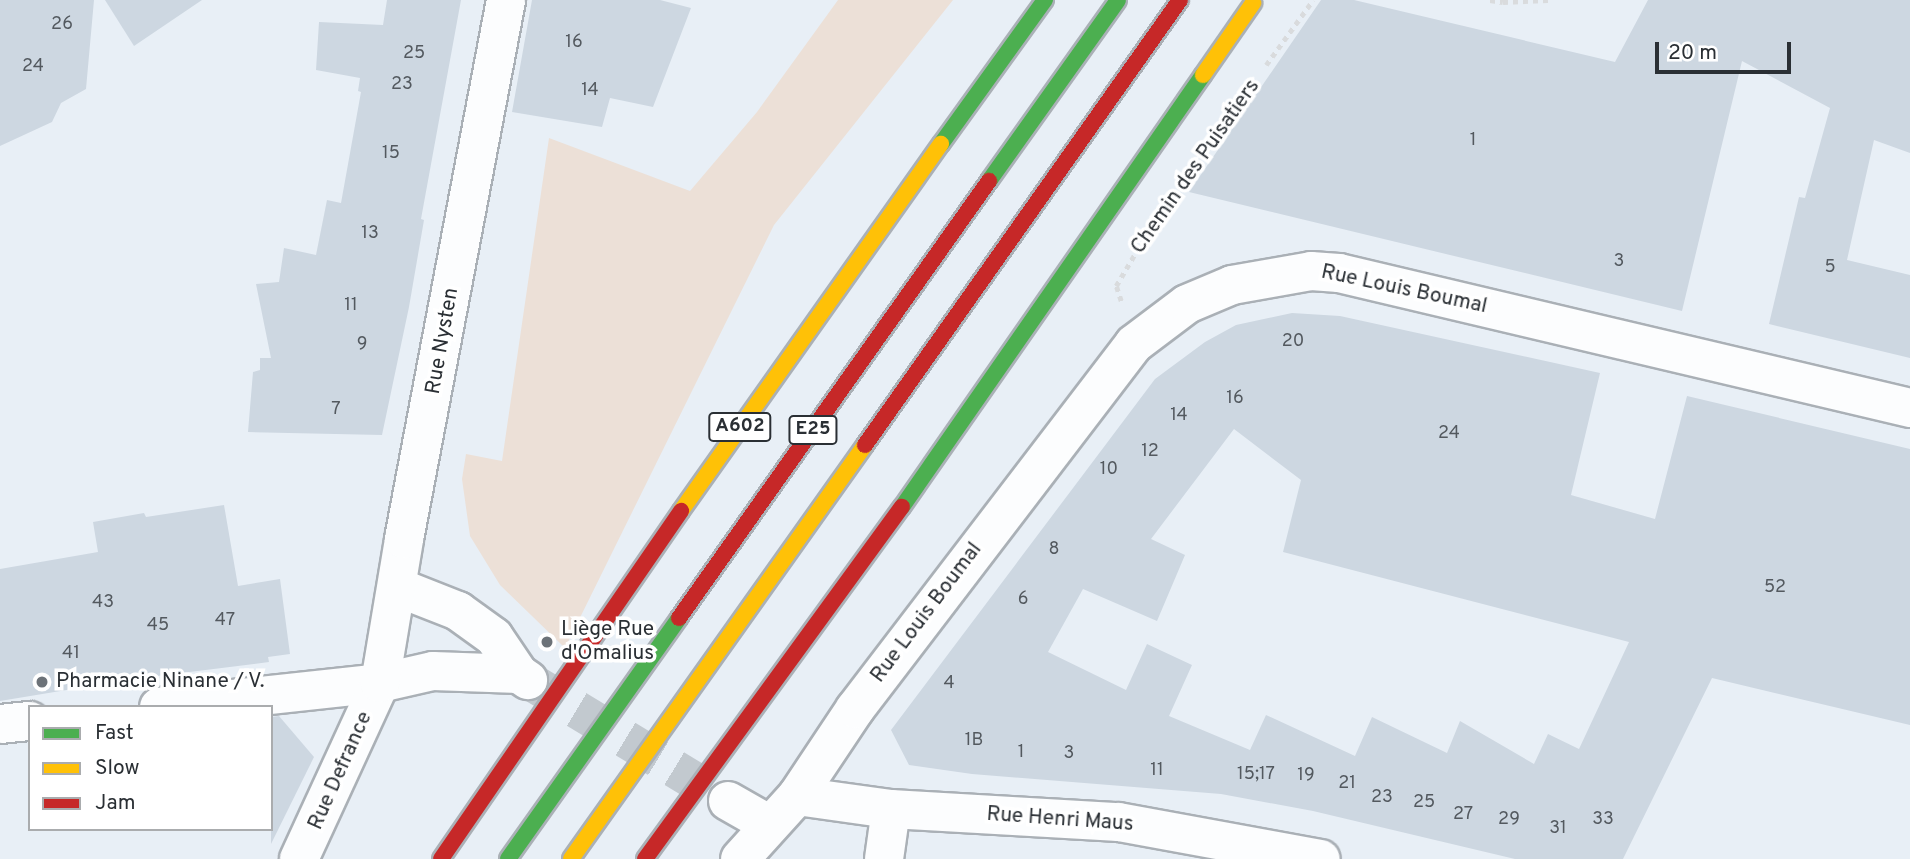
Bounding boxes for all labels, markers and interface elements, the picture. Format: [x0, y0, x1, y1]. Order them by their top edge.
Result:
house number: 26 [51, 14, 73, 36]
scale bar [1658, 28, 1794, 72]
house number: 16 [565, 32, 583, 54]
text: 20 m [1668, 40, 1717, 67]
house number: 25 [403, 43, 425, 65]
house number: 24 [22, 56, 44, 78]
house number: 23 [391, 74, 413, 96]
street label: Chemin des Puisatiers [1126, 75, 1266, 259]
house number: 14 [581, 80, 599, 102]
house number: 1 [1470, 130, 1476, 152]
house number: 15 [382, 143, 400, 165]
house number: 13 [361, 223, 379, 245]
house number: 3 [1614, 251, 1624, 273]
house number: 5 [1824, 257, 1836, 279]
street label: Rue Louis Boumal [1319, 260, 1489, 320]
street label: Rue Nysten [421, 286, 465, 396]
house number: 11 [344, 295, 358, 317]
house number: 20 [1282, 331, 1304, 353]
house number: 9 [357, 334, 367, 356]
house number: 16 [1226, 388, 1244, 410]
house number: 7 [331, 399, 341, 421]
house number: 14 [1170, 405, 1188, 427]
road number: A602 [707, 412, 773, 442]
road number: E25 [787, 414, 839, 446]
house number: 24 [1438, 423, 1460, 445]
house number: 12 [1141, 441, 1159, 463]
house number: 10 [1100, 459, 1118, 481]
street label: Rue Louis Boumal [866, 538, 988, 688]
house number: 8 [1049, 539, 1059, 561]
house number: 52 [1764, 577, 1786, 599]
house number: 6 [1018, 589, 1028, 611]
house number: 43 [92, 592, 114, 614]
house number: 47 [215, 610, 235, 632]
house number: 45 [147, 615, 169, 637]
place label: Liège Rue d'Omalius [561, 617, 654, 667]
marker: Liège Rue d'Omalius [539, 634, 555, 650]
house number: 41 [62, 643, 80, 665]
place label: Pharmacie Ninane / V. [56, 669, 265, 695]
house number: 4 [943, 673, 955, 695]
marker: Pharmacie Ninane / V. [34, 674, 50, 690]
legend [28, 705, 273, 831]
street label: Rue Defrance [304, 708, 378, 834]
text: Fast [95, 720, 134, 747]
house number: 1B [965, 730, 983, 752]
house number: 1 [1018, 742, 1024, 764]
house number: 3 [1064, 743, 1074, 765]
text: Slow [95, 755, 140, 782]
house number: 11 [1150, 760, 1164, 782]
house number: 15;17 [1237, 764, 1275, 786]
house number: 19 [1297, 765, 1315, 787]
house number: 21 [1338, 773, 1356, 795]
house number: 23 [1371, 787, 1393, 809]
text: Jam [95, 790, 136, 817]
house number: 25 [1413, 792, 1435, 814]
street label: Rue Henri Maus [986, 802, 1134, 838]
house number: 27 [1453, 804, 1473, 826]
house number: 29 [1498, 809, 1520, 831]
house number: 33 [1592, 809, 1614, 831]
house number: 31 [1549, 818, 1567, 840]

